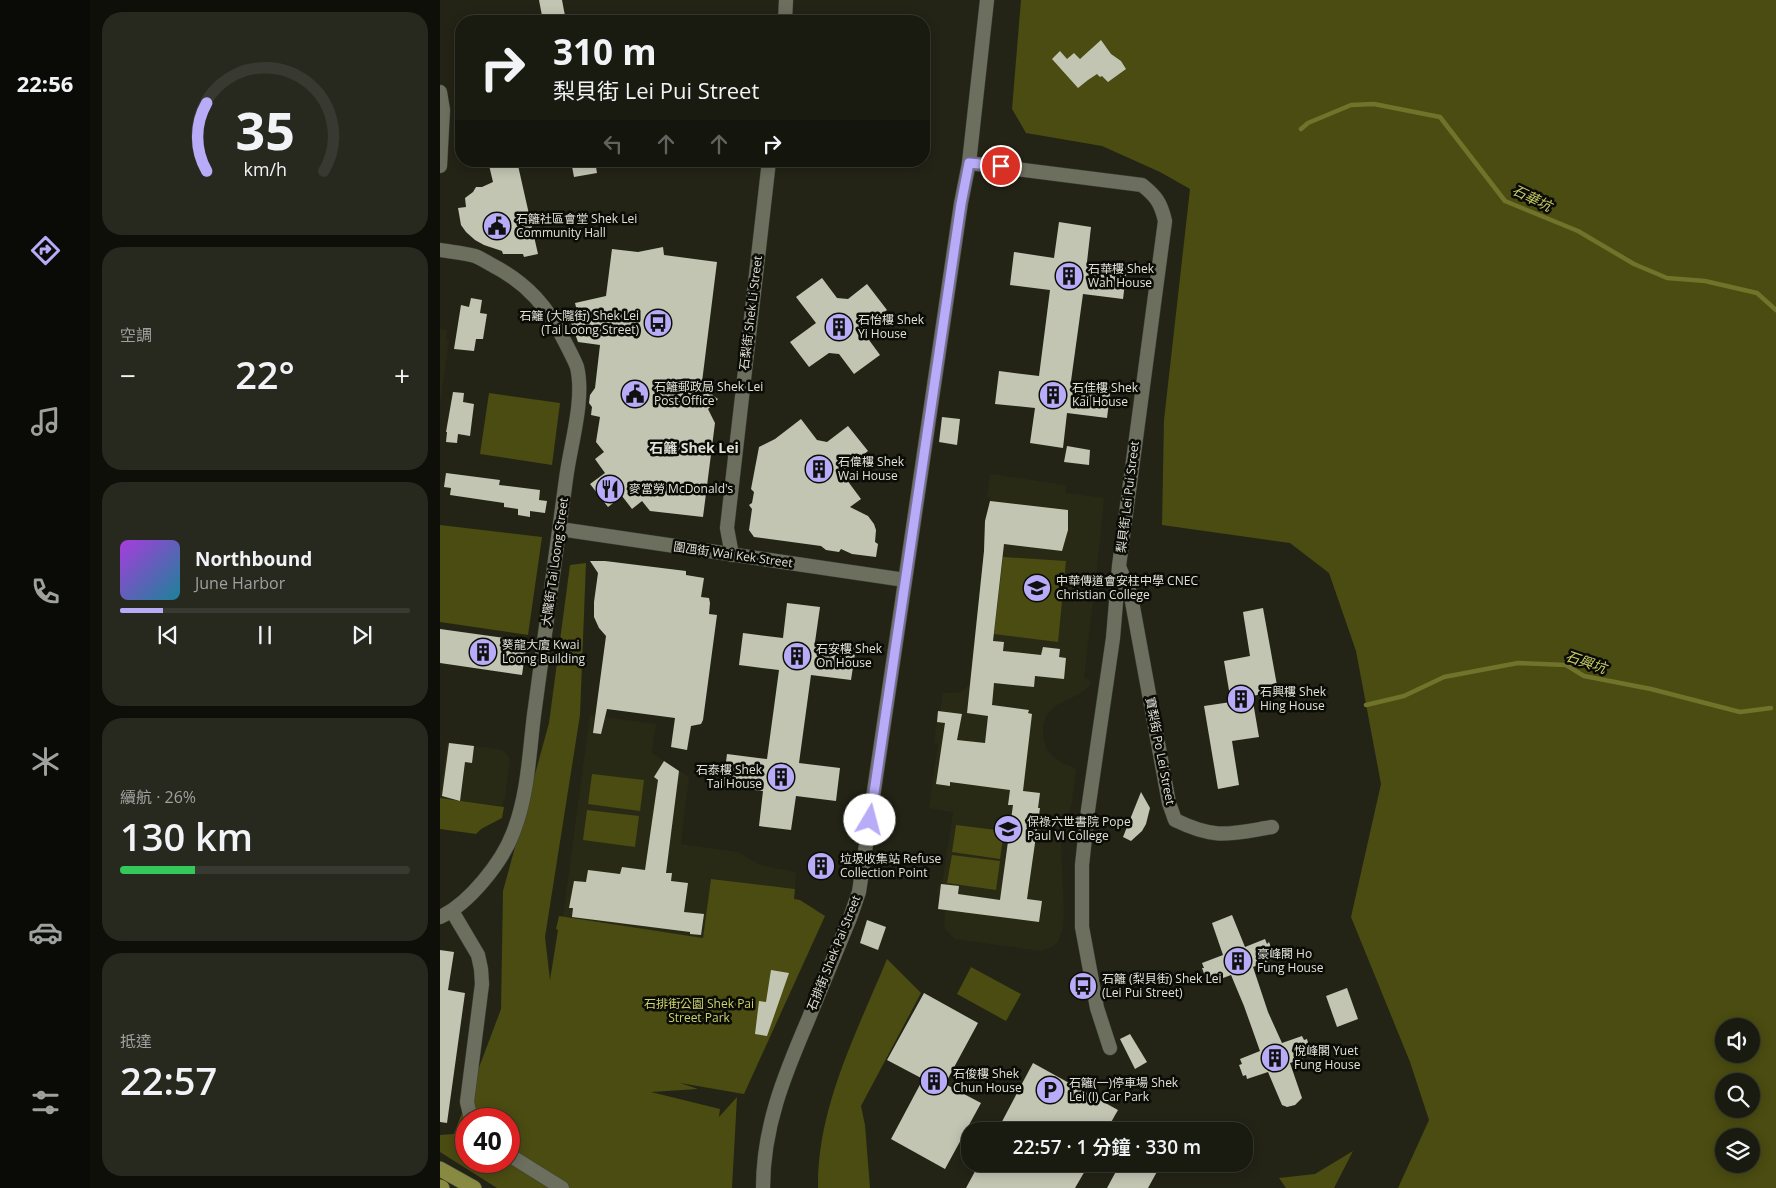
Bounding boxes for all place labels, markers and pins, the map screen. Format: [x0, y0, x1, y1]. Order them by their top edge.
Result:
pin [980, 145, 1022, 187]
place label: 石籬社區會堂 Shek Lei Community Hall [516, 210, 637, 241]
public building icon: 石籬社區會堂 Shek Lei Community Hall [482, 211, 512, 241]
place label: 石華樓 Shek Wah House [1088, 260, 1155, 291]
building icon: 石華樓 Shek Wah House [1054, 261, 1084, 291]
place label: 石籬 (大隴街) Shek Lei (Tai Loong Street) [520, 307, 639, 338]
bus stop icon: 石籬 (大隴街) Shek Lei (Tai Loong Street) [643, 308, 673, 338]
place label: 石怡樓 Shek Yi House [858, 311, 925, 342]
building icon: 石怡樓 Shek Yi House [824, 312, 854, 342]
place label: 石籬郵政局 Shek Lei Post Office [654, 378, 763, 409]
public building icon: 石籬郵政局 Shek Lei Post Office [620, 379, 650, 409]
place label: 石佳樓 Shek Kai House [1072, 379, 1139, 410]
building icon: 石佳樓 Shek Kai House [1038, 380, 1068, 410]
place label: 石偉樓 Shek Wai House [838, 453, 905, 484]
building icon: 石偉樓 Shek Wai House [804, 454, 834, 484]
restaurant icon: 麥當勞 McDonald's [595, 474, 625, 504]
place label: 麥當勞 McDonald's [629, 480, 734, 497]
place label: 中華傳道會安柱中學 CNEC Christian College [1056, 572, 1198, 603]
school or university icon: 中華傳道會安柱中學 CNEC Christian College [1022, 573, 1052, 603]
place label: 葵龍大廈 Kwai Loong Building [502, 636, 586, 667]
building icon: 葵龍大廈 Kwai Loong Building [468, 637, 498, 667]
place label: 石安樓 Shek On House [816, 640, 883, 671]
building icon: 石安樓 Shek On House [782, 641, 812, 671]
place label: 石興樓 Shek Hing House [1260, 683, 1327, 714]
building icon: 石興樓 Shek Hing House [1226, 684, 1256, 714]
place label: 石泰樓 Shek Tai House [696, 761, 763, 792]
building icon: 石泰樓 Shek Tai House [766, 762, 796, 792]
place label: 保祿六世書院 Pope Paul VI College [1027, 813, 1131, 844]
school or university icon: 保祿六世書院 Pope Paul VI College [993, 814, 1023, 844]
place label: 垃圾收集站 Refuse Collection Point [840, 850, 941, 881]
building icon: 垃圾收集站 Refuse Collection Point [806, 851, 836, 881]
place label: 豪峰閣 Ho Fung House [1257, 945, 1324, 976]
building icon: 豪峰閣 Ho Fung House [1223, 946, 1253, 976]
place label: 石籬 (梨貝街) Shek Lei (Lei Pui Street) [1102, 970, 1221, 1001]
bus stop icon: 石籬 (梨貝街) Shek Lei (Lei Pui Street) [1068, 971, 1098, 1001]
place label: 悅峰閣 Yuet Fung House [1294, 1042, 1361, 1073]
building icon: 悅峰閣 Yuet Fung House [1260, 1043, 1290, 1073]
place label: 石俊樓 Shek Chun House [953, 1065, 1022, 1096]
building icon: 石俊樓 Shek Chun House [919, 1066, 949, 1096]
place label: 石籬(一)停車場 Shek Lei (I) Car Park [1069, 1074, 1179, 1105]
parking icon: 石籬(一)停車場 Shek Lei (I) Car Park [1035, 1075, 1065, 1105]

